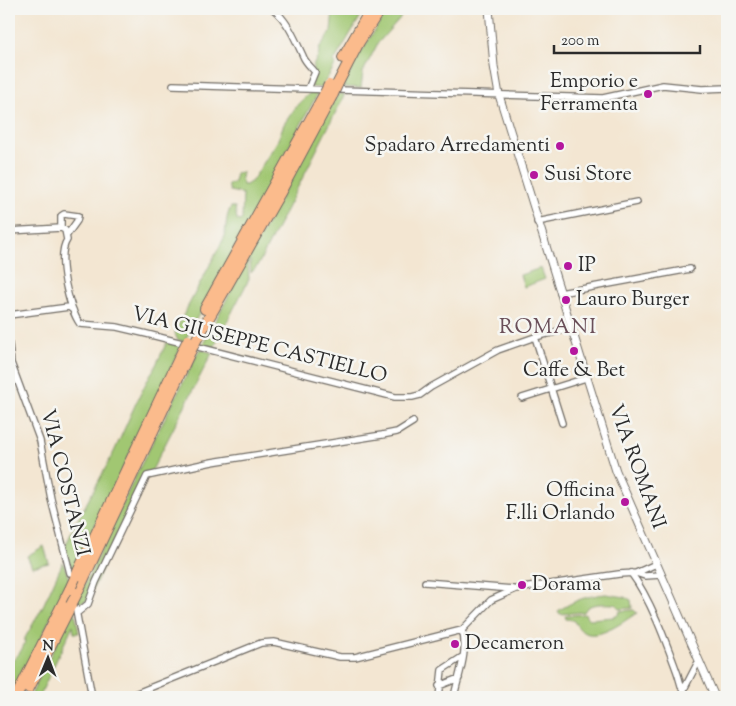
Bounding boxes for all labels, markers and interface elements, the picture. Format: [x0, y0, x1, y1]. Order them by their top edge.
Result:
scale bar [554, 22, 700, 54]
text: 200 m [561, 31, 600, 52]
place label: Emporio e Ferramenta [540, 68, 638, 120]
marker: Emporio e Ferramenta [642, 88, 654, 100]
place label: Spadaro Arredamenti [365, 132, 550, 161]
marker: Spadaro Arredamenti [554, 140, 566, 152]
place label: Susi Store [544, 161, 632, 190]
marker: Susi Store [528, 169, 540, 181]
place label: IP [578, 252, 596, 281]
marker: IP [562, 260, 574, 272]
place label: Lauro Burger [576, 286, 690, 315]
marker: Lauro Burger [560, 294, 572, 306]
street label: VIA GIUSEPPE CASTIELLO [128, 300, 390, 392]
district label: ROMANI [499, 313, 597, 343]
marker: Caffe & Bet [568, 345, 580, 357]
place label: Caffe & Bet [523, 357, 625, 386]
street label: VIA ROMANI [600, 401, 672, 534]
street label: VIA COSTANZI [32, 406, 96, 560]
place label: Officina F.lli Orlando [506, 477, 615, 529]
marker: Officina F.lli Orlando [619, 496, 631, 508]
place label: Dorama [532, 571, 601, 600]
marker: Dorama [516, 579, 528, 591]
place label: Decameron [465, 630, 565, 659]
north arrow [22, 634, 72, 684]
text: N [42, 637, 54, 657]
marker: Decameron [449, 638, 461, 650]

